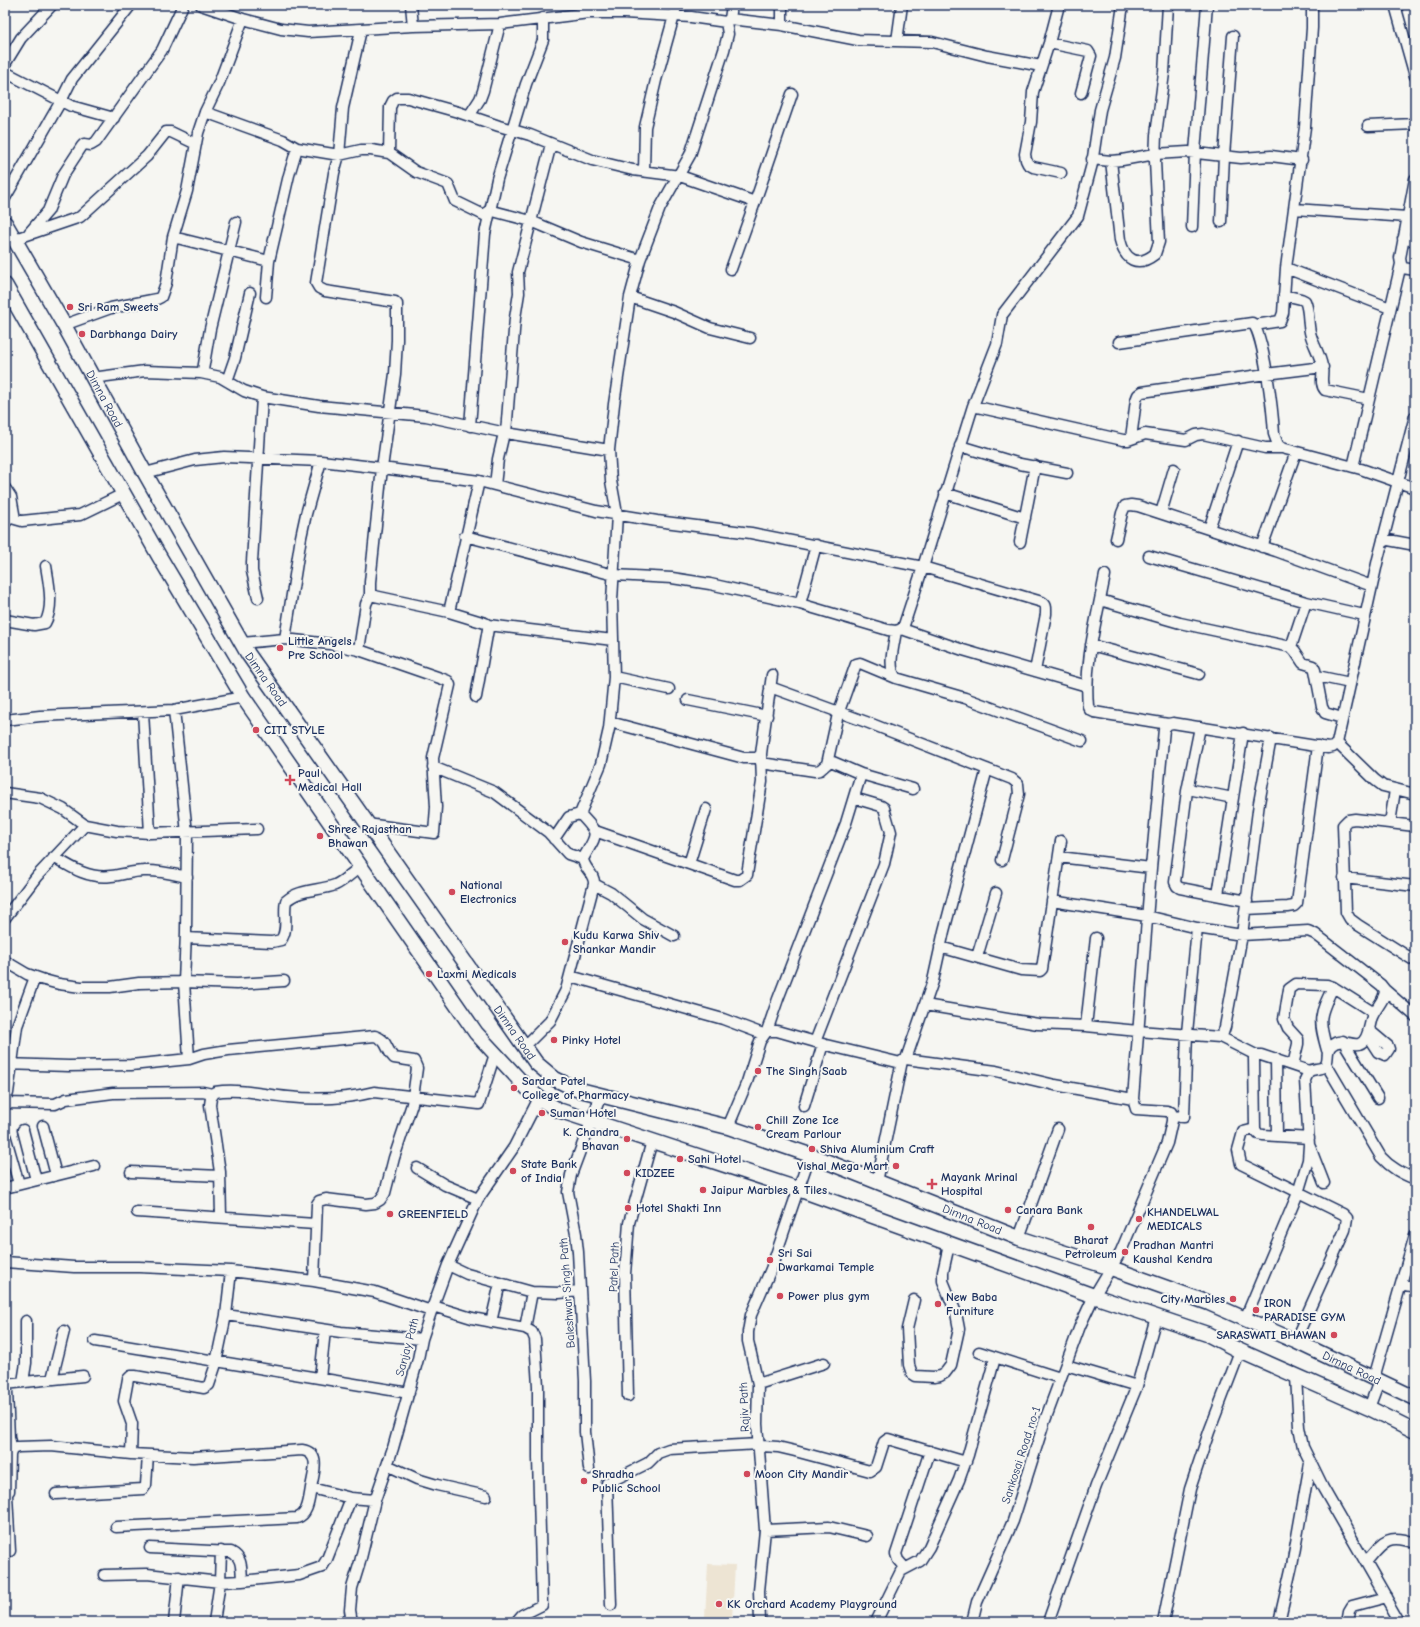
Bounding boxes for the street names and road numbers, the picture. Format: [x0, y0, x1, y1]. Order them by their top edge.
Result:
street label: Dimna Road [83, 368, 126, 430]
street label: Dimna Road [242, 650, 290, 709]
street label: Dimna Road [491, 1003, 539, 1063]
street label: Dimna Road [940, 1201, 1004, 1238]
street label: Baleshwar Singh Path [556, 1237, 578, 1349]
street label: Patel Path [606, 1242, 622, 1292]
street label: Sanjay Path [392, 1316, 422, 1378]
street label: Dimna Road [1320, 1348, 1383, 1388]
street label: Rajiv Path [736, 1382, 752, 1432]
street label: Sankosai Road no-1 [999, 1404, 1043, 1505]

